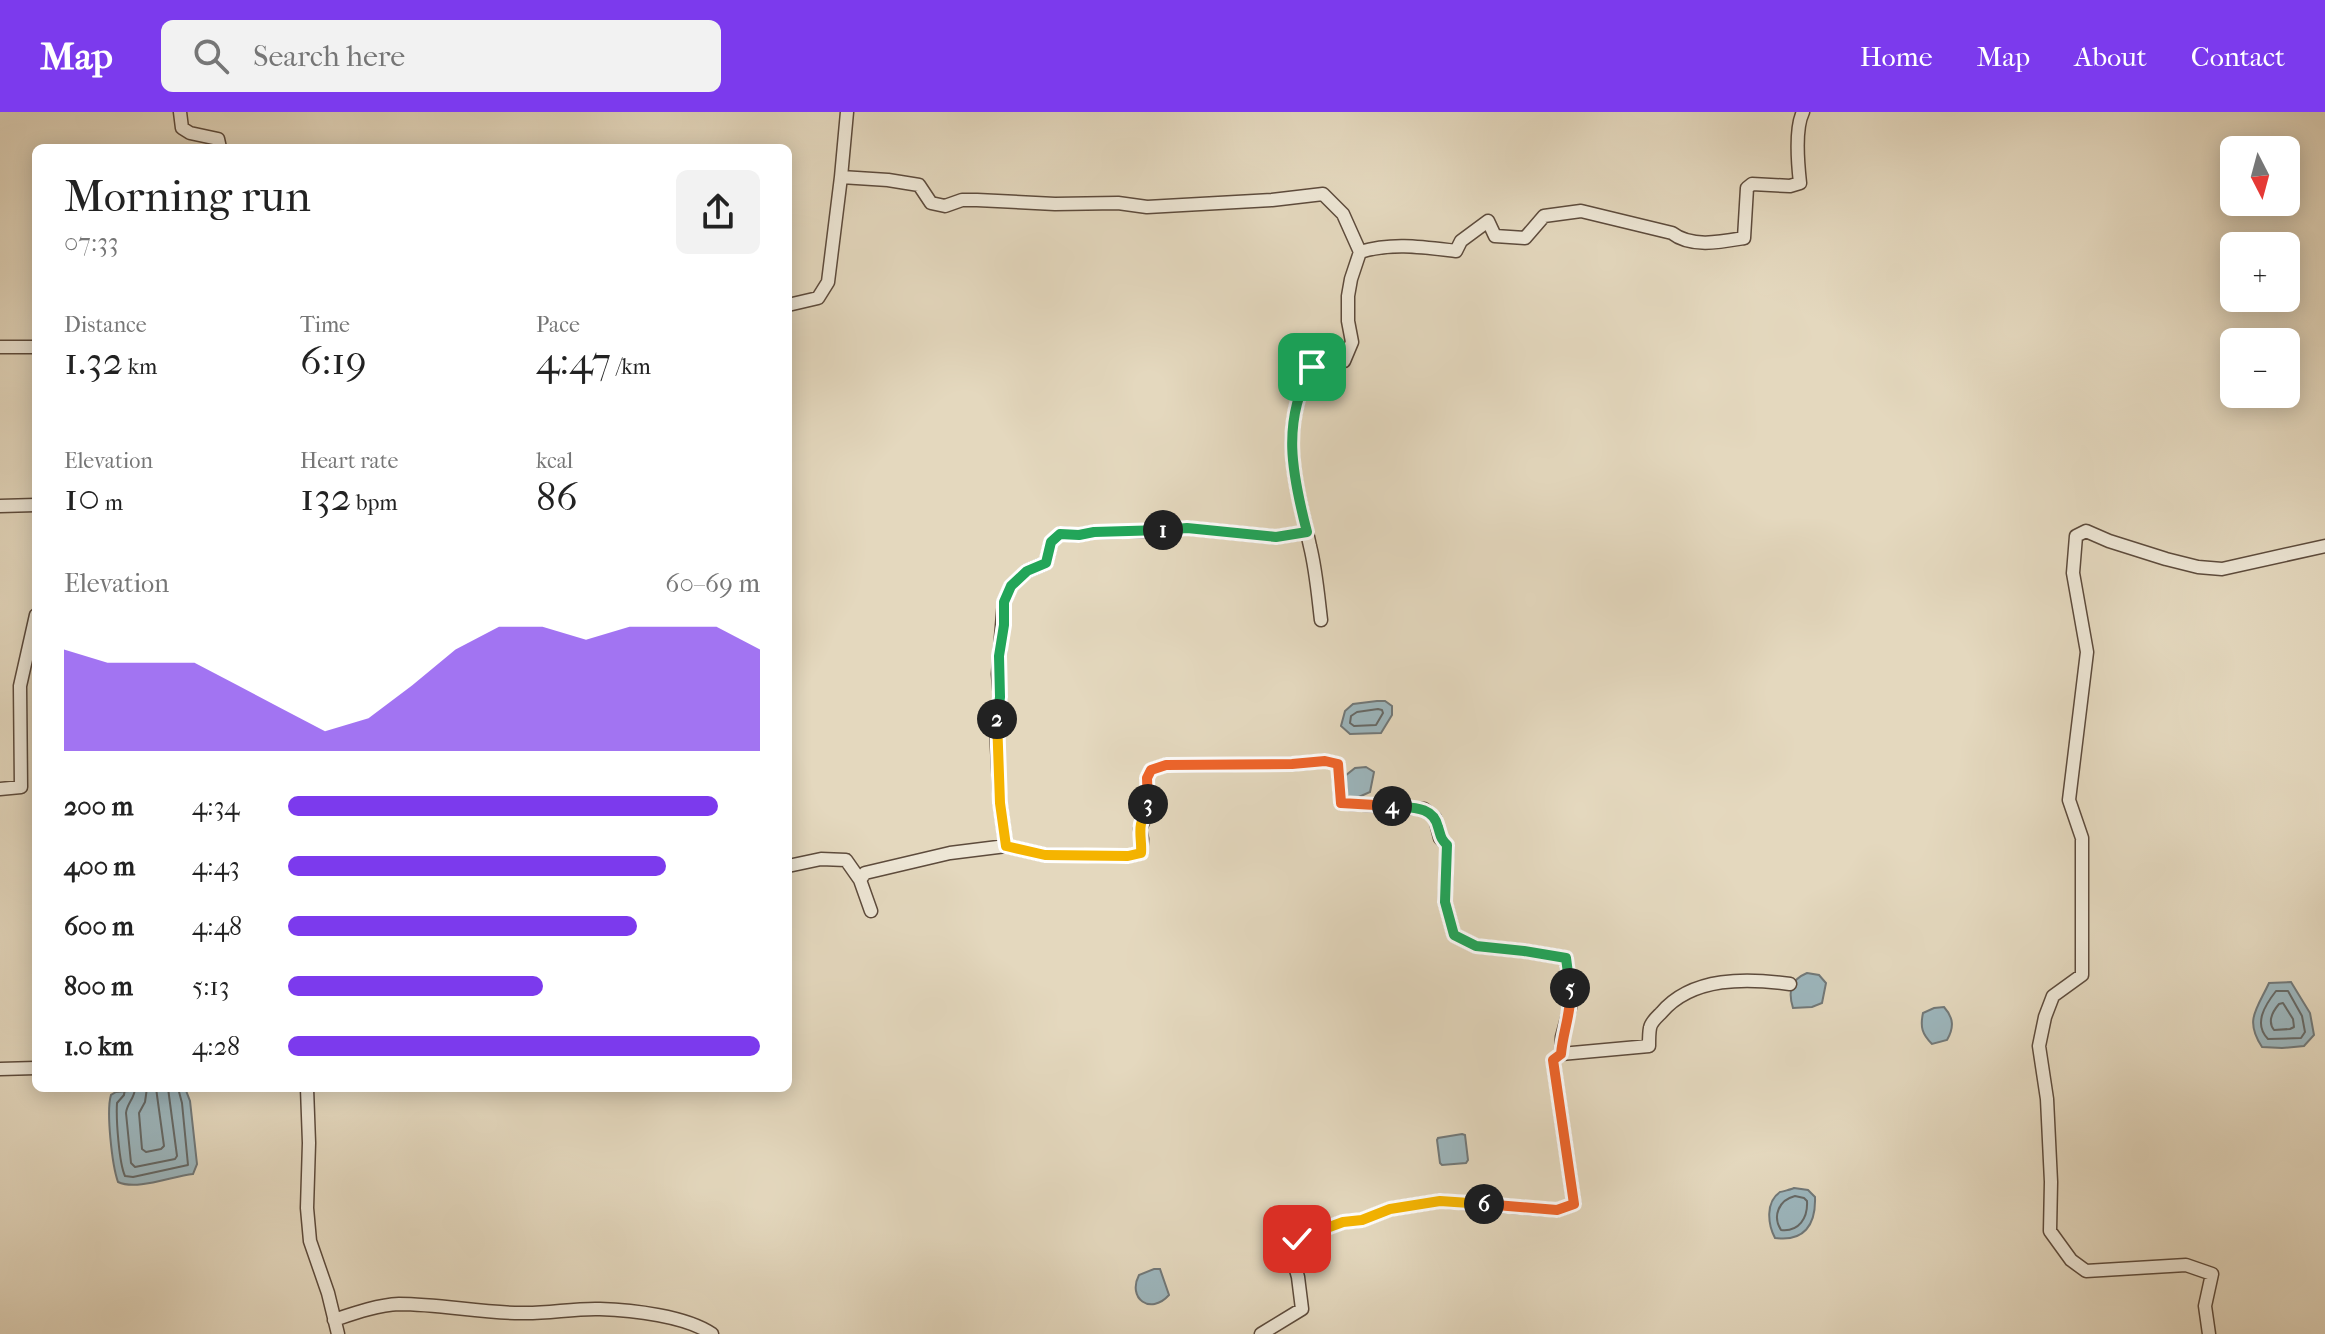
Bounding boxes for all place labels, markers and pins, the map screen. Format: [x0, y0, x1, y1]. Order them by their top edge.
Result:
pin [1278, 333, 1346, 401]
pin: 1 [1143, 510, 1183, 550]
pin: 2 [977, 699, 1017, 739]
pin: 3 [1128, 784, 1168, 824]
pin: 4 [1372, 786, 1412, 826]
pin: 5 [1550, 968, 1590, 1008]
pin: 6 [1464, 1184, 1504, 1224]
pin [1263, 1205, 1331, 1273]

